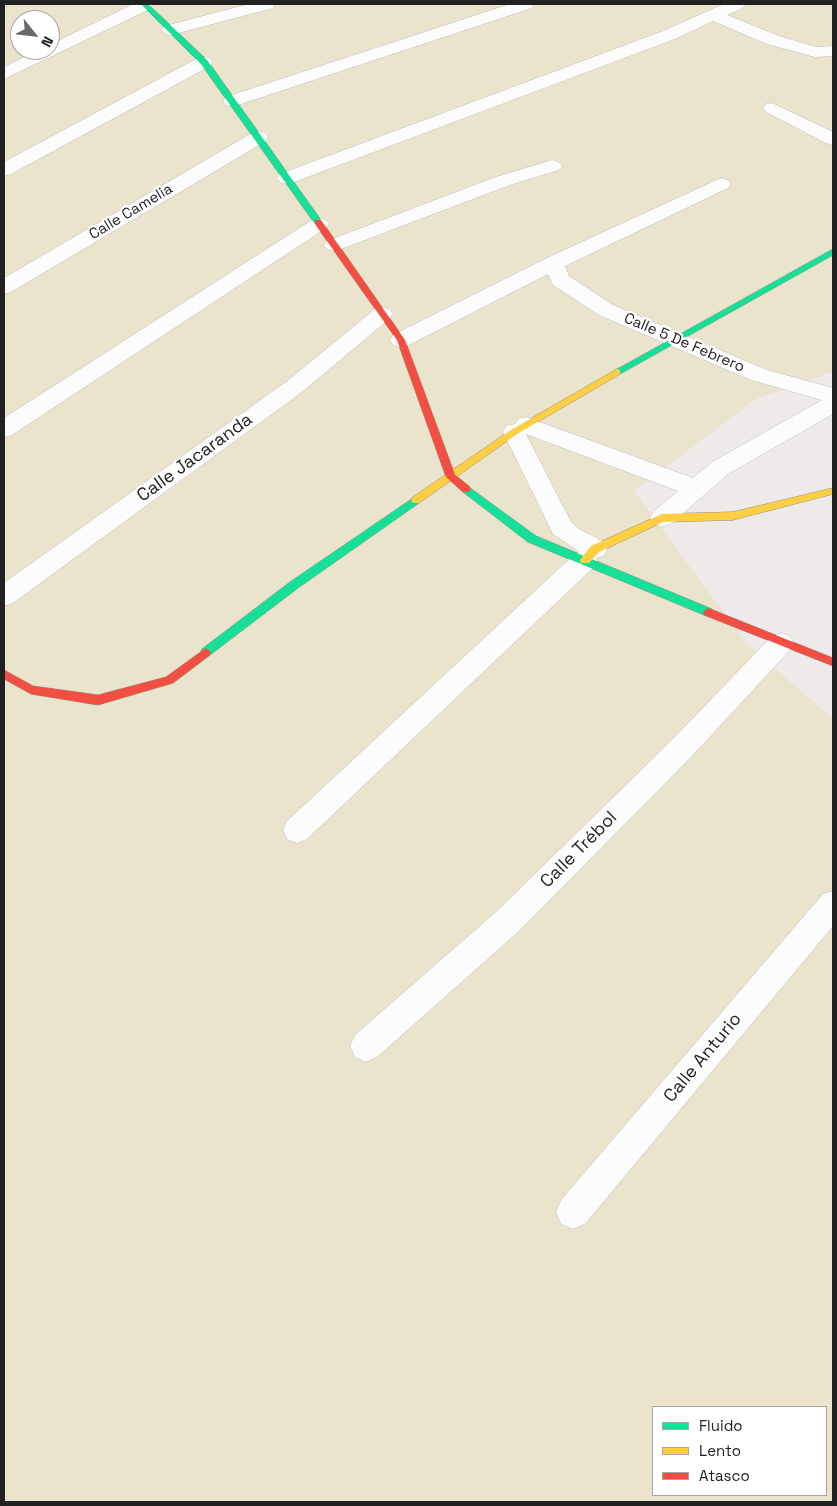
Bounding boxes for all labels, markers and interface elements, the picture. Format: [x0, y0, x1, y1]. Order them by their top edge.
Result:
north arrow [10, 10, 60, 60]
text: N [37, 33, 57, 50]
street label: Calle Camelia [86, 180, 176, 244]
street label: Calle 5 De Febrero [621, 309, 747, 377]
street label: Calle Jacaranda [133, 409, 257, 507]
street label: Calle Trébol [536, 807, 622, 893]
street label: Calle Anturio [659, 1009, 747, 1107]
legend [652, 1406, 827, 1496]
text: Fluido [699, 1416, 743, 1435]
text: Lento [699, 1441, 741, 1460]
text: Atasco [699, 1466, 750, 1485]

